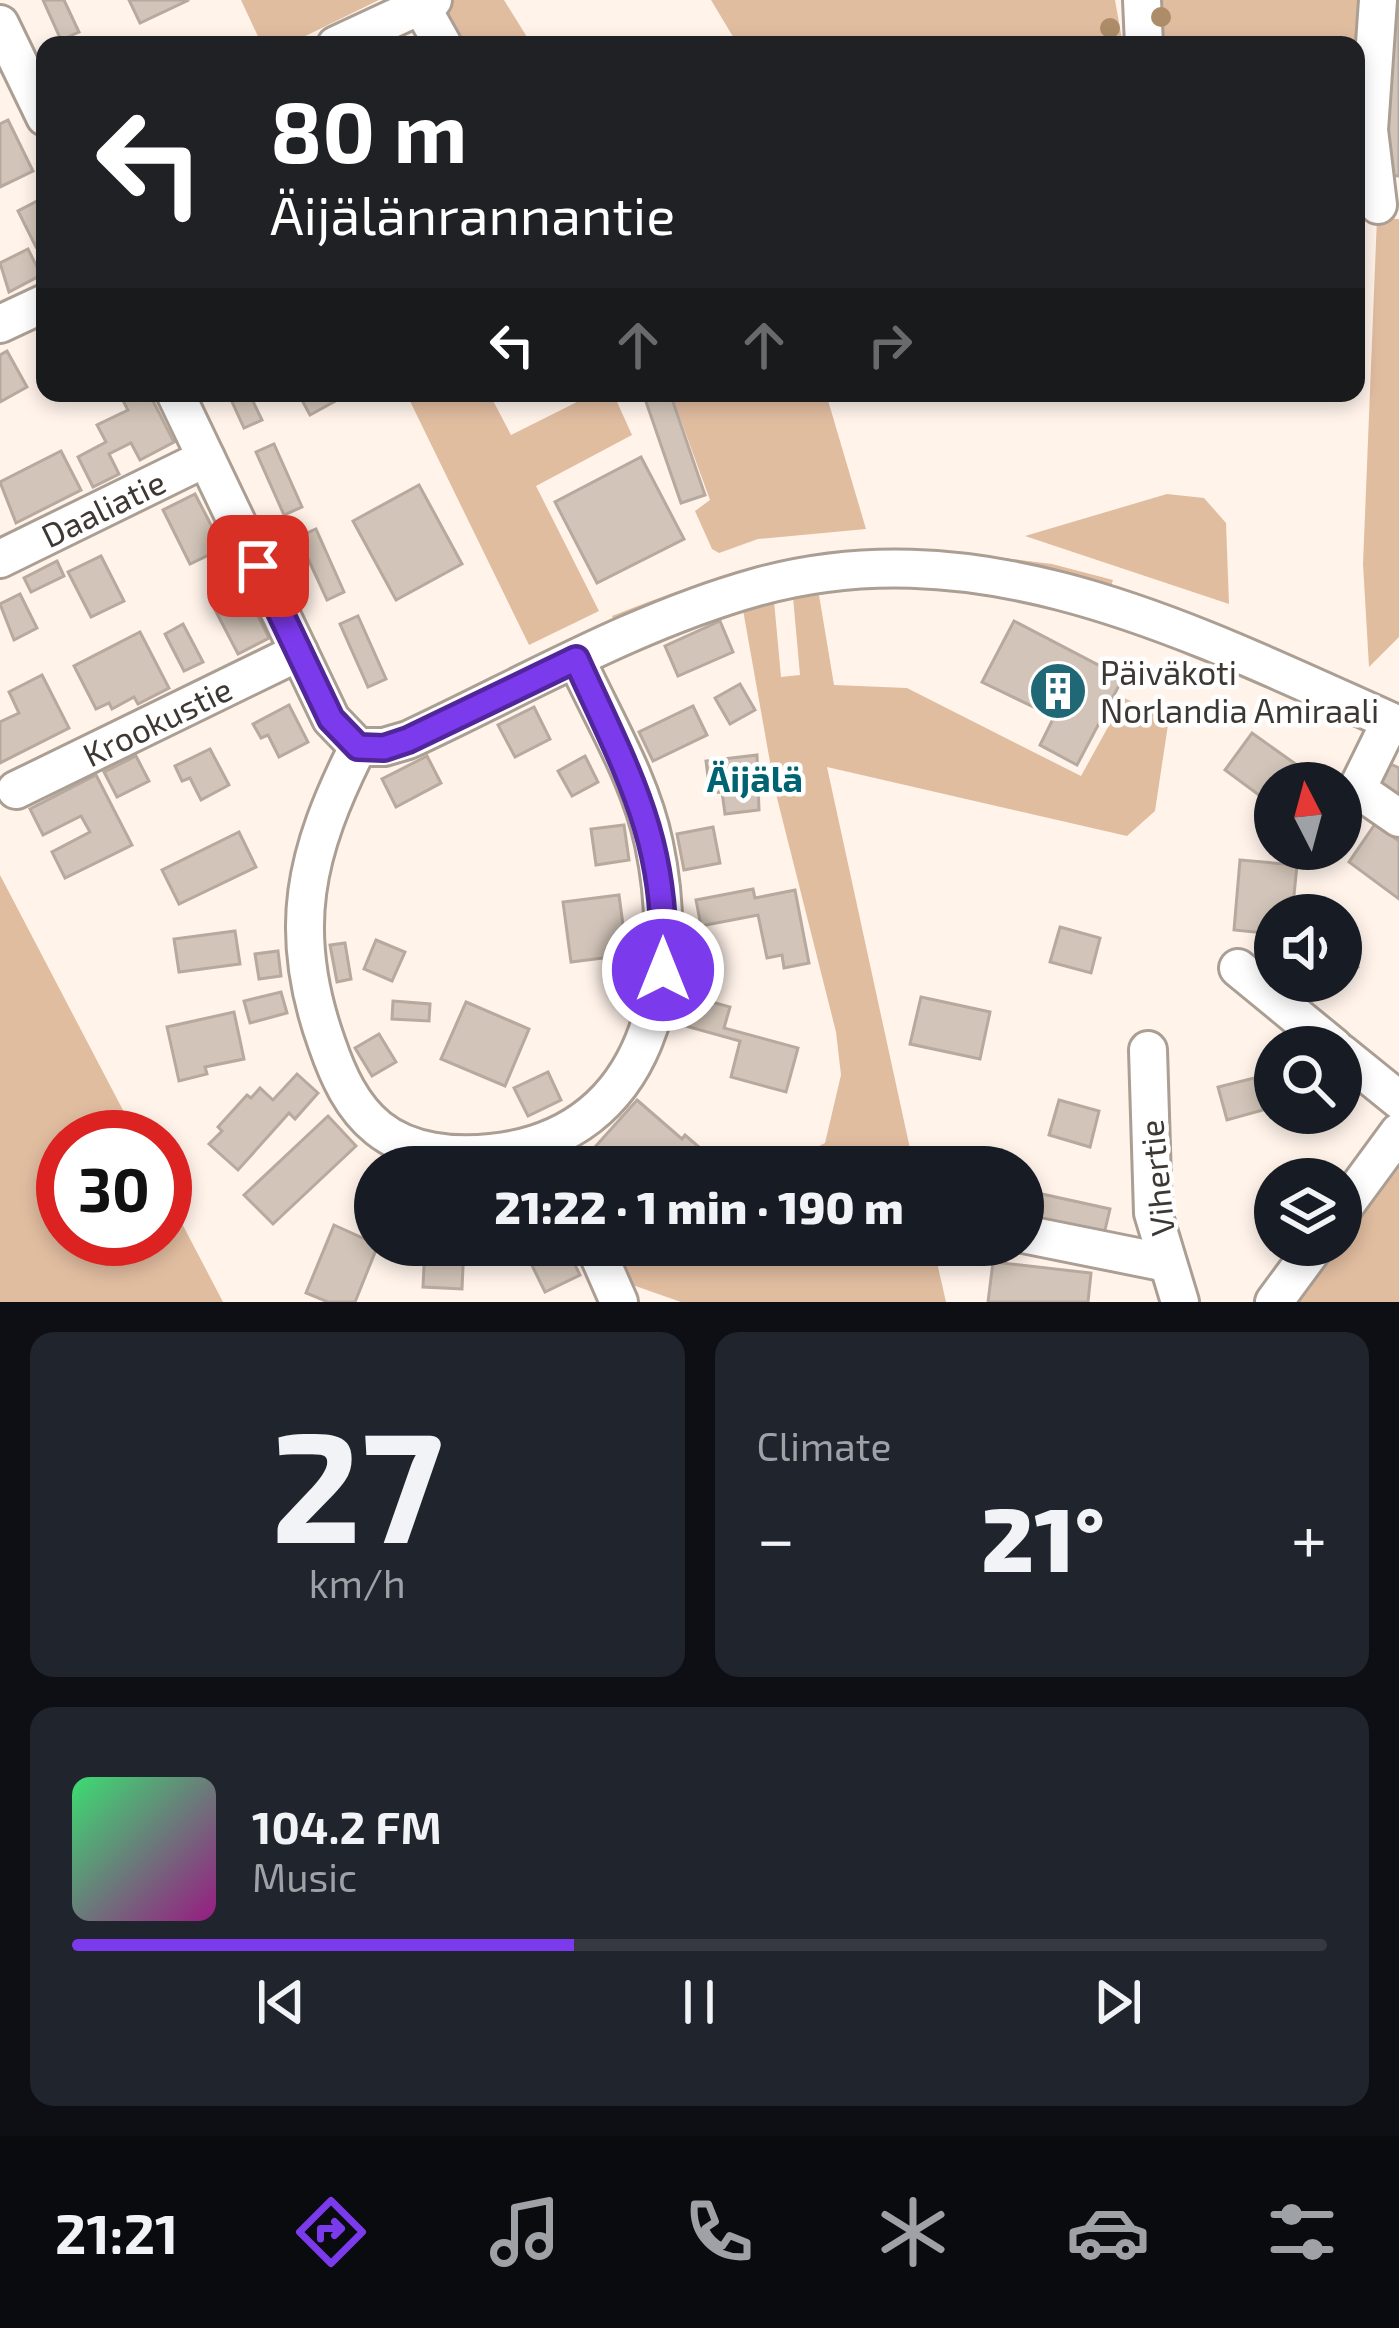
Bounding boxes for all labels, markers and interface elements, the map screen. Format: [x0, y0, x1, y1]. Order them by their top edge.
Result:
text: 80 m [270, 79, 467, 180]
icon: left [72, 84, 228, 240]
text: Äijälänrannantie [270, 181, 675, 246]
icon: left [479, 312, 545, 378]
icon: ahead [605, 312, 671, 378]
icon: ahead [731, 312, 797, 378]
icon: right [857, 312, 923, 378]
street label: Daaliatie [35, 461, 171, 555]
pin [207, 515, 309, 617]
icon: arrive [225, 533, 291, 599]
place label: Päiväkoti Norlandia Amiraali [1100, 652, 1379, 730]
building icon: Päiväkoti Norlandia Amiraali [1027, 660, 1089, 722]
street label: Krookustie [76, 668, 238, 774]
district label: Äijälä [707, 756, 803, 799]
north arrow [1254, 762, 1362, 870]
map controls [1254, 762, 1362, 1266]
button: sound [1254, 894, 1362, 1002]
position arrow [600, 907, 726, 1033]
button: search [1254, 1026, 1362, 1134]
speed limit sign: 30 [36, 1110, 192, 1266]
street label: Vihertie [1130, 1118, 1182, 1238]
button: layers [1254, 1158, 1362, 1266]
text: 21:22 · 1 min · 190 m [494, 1179, 904, 1233]
text: 27 [271, 1387, 444, 1574]
text: Climate [757, 1422, 891, 1469]
text: 21° [981, 1482, 1105, 1590]
text: − [757, 1497, 795, 1576]
text: + [1291, 1497, 1327, 1576]
text: km/h [309, 1559, 406, 1606]
text: 104.2 FM [252, 1799, 442, 1853]
text: Music [252, 1853, 357, 1900]
icon: previous [248, 1969, 314, 2035]
icon: pause [666, 1969, 732, 2035]
icon: next [1085, 1969, 1151, 2035]
icon: directions [289, 2190, 373, 2274]
icon: music [483, 2190, 567, 2274]
icon: phone [677, 2190, 761, 2274]
icon: climate [871, 2190, 955, 2274]
icon: car [1066, 2190, 1150, 2274]
icon: filters [1260, 2190, 1344, 2274]
text: 21:21 [55, 2200, 178, 2265]

